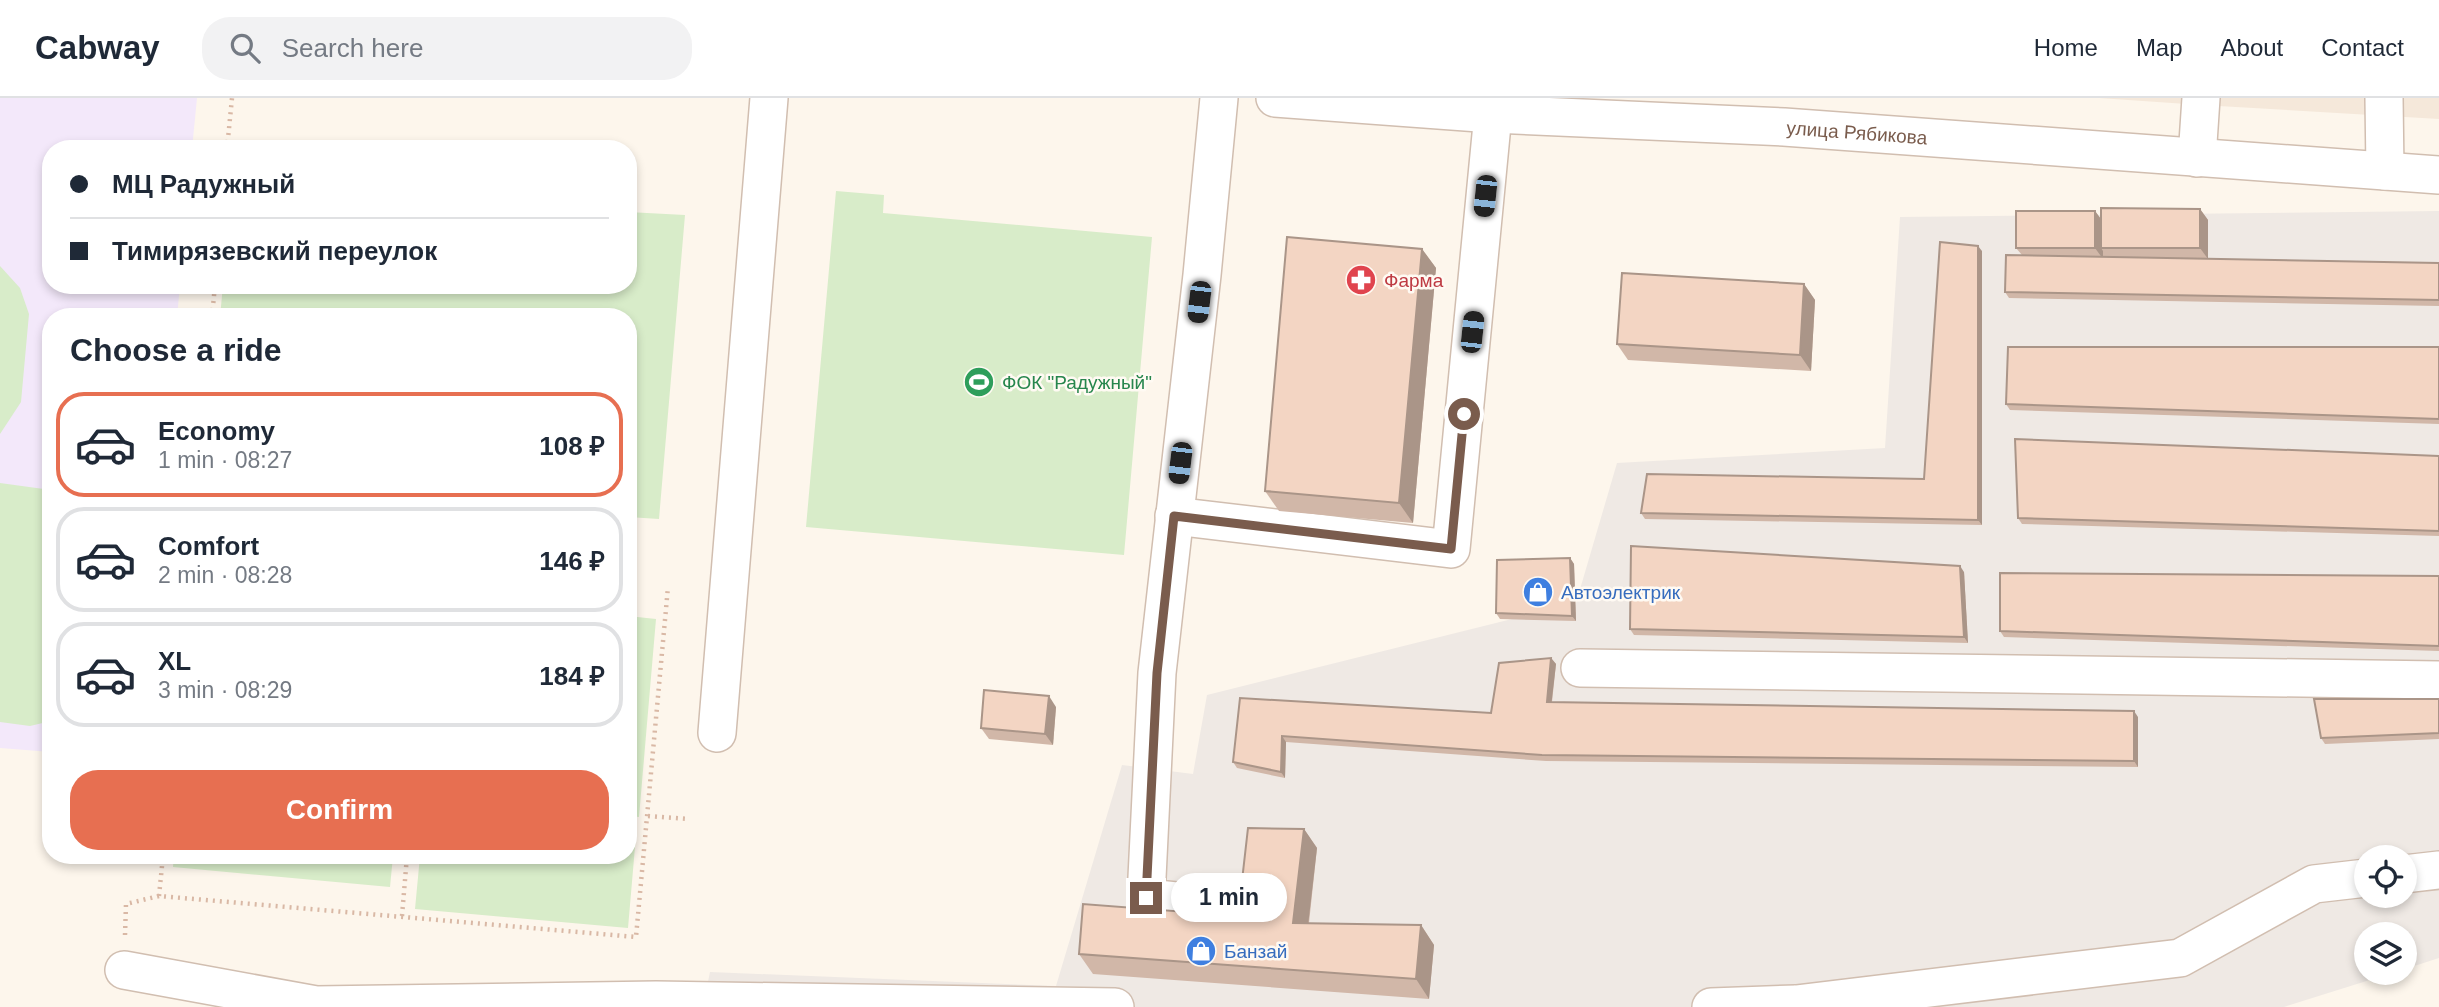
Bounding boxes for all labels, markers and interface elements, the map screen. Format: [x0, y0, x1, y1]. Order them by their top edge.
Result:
search box [202, 17, 692, 80]
text: Cabway [35, 29, 160, 66]
icon: search [226, 29, 264, 67]
text: Search here [282, 33, 423, 63]
text: Home [2034, 34, 2098, 61]
text: Map [2136, 34, 2183, 61]
text: About [2221, 34, 2283, 61]
text: Contact [2321, 34, 2404, 61]
street label: улица Рябикова [1786, 117, 1928, 148]
text: МЦ Радужный [112, 169, 295, 199]
car [1473, 174, 1498, 218]
text: Тимирязевский переулок [112, 236, 437, 266]
pharmacy icon: Фарма [1344, 263, 1378, 297]
place label: Фарма [1384, 270, 1444, 291]
car [1187, 280, 1212, 324]
car [1460, 310, 1485, 354]
text: Choose a ride [70, 332, 282, 368]
sports icon: ФОК "Радужный" [962, 365, 996, 399]
place label: ФОК "Радужный" [1002, 372, 1152, 393]
route start [1448, 398, 1480, 430]
icon: car [74, 413, 137, 476]
text: Economy [158, 416, 275, 446]
text: 108 ₽ [539, 431, 605, 461]
car [1168, 441, 1193, 485]
text: 1 min · 08:27 [158, 447, 292, 473]
icon: car [74, 528, 137, 591]
text: Comfort [158, 531, 259, 561]
text: 146 ₽ [539, 546, 605, 576]
text: 2 min · 08:28 [158, 562, 292, 588]
shop icon: Автоэлектрик [1521, 575, 1555, 609]
place label: Автоэлектрик [1561, 582, 1681, 603]
icon: car [74, 643, 137, 706]
text: XL [158, 646, 191, 676]
text: 184 ₽ [539, 661, 605, 691]
text: 3 min · 08:29 [158, 677, 292, 703]
button: Confirm [70, 770, 609, 850]
map controls [2354, 845, 2417, 985]
button: locate [2354, 845, 2417, 908]
callout: 1 min [1170, 874, 1286, 922]
route end [1130, 882, 1162, 914]
text: 1 min [1199, 884, 1259, 910]
button: layers [2354, 922, 2417, 985]
shop icon: Банзай [1184, 934, 1218, 968]
place label: Банзай [1224, 941, 1287, 962]

